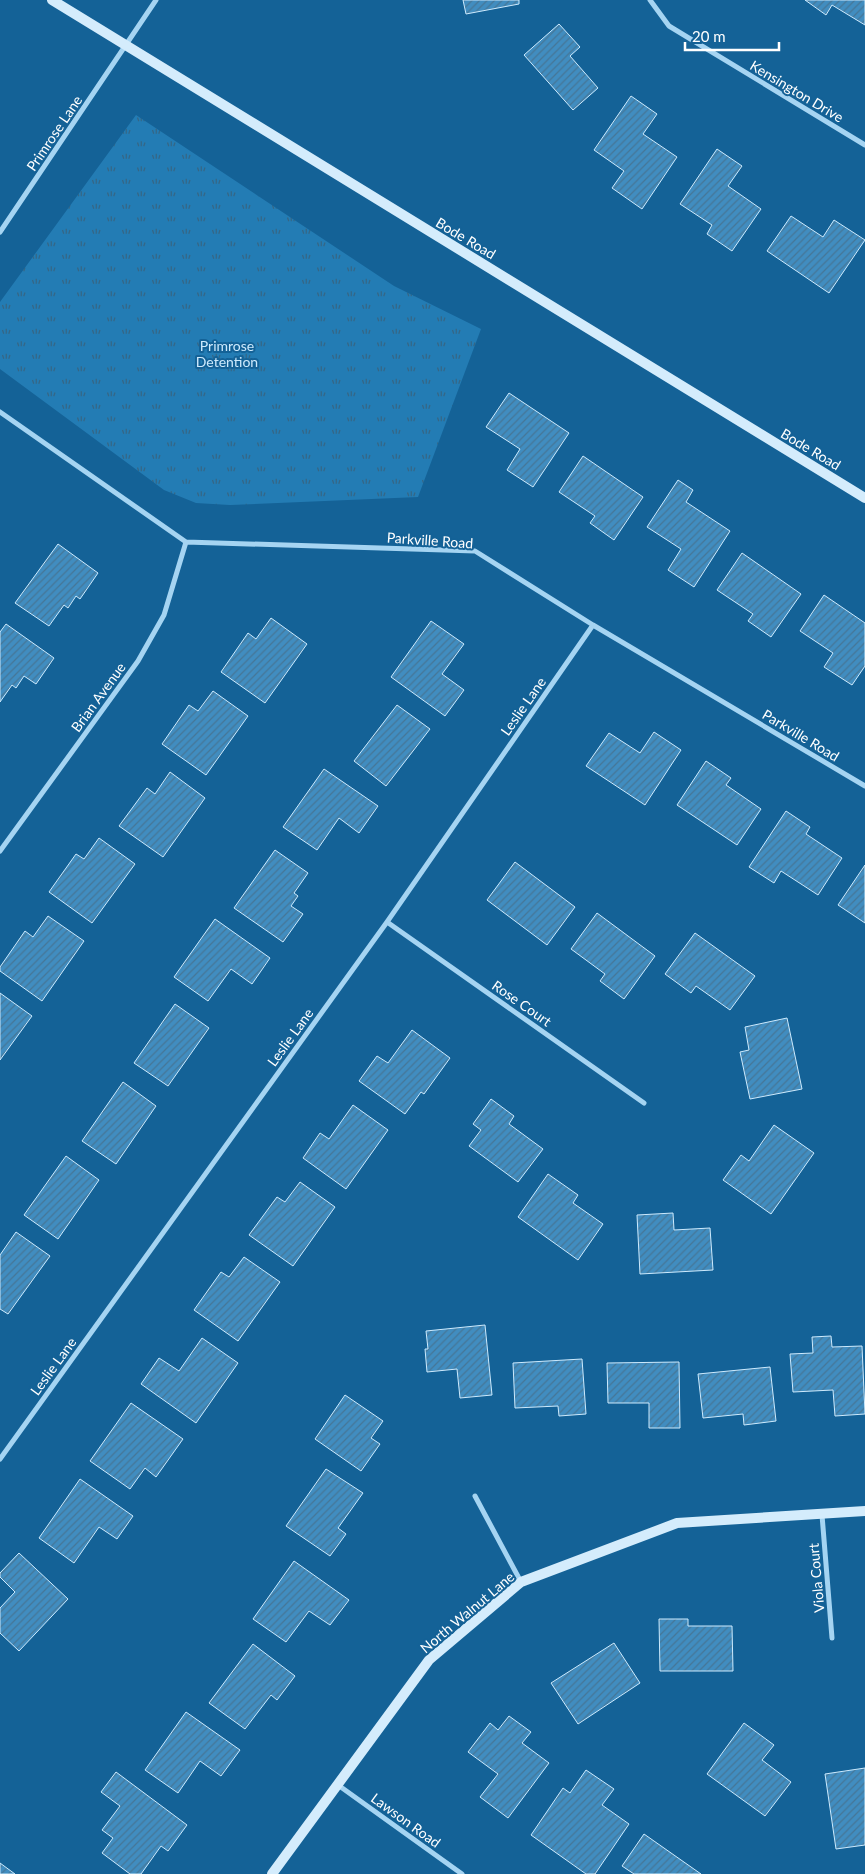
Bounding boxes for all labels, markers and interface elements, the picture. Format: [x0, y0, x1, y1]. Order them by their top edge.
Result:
scale bar [685, 20, 779, 52]
text: 20 m [692, 27, 726, 45]
street label: Kensington Drive [747, 56, 847, 126]
street label: Primrose Lane [23, 92, 85, 174]
street label: Bode Road [433, 214, 499, 262]
park label: Primrose Detention [196, 337, 258, 370]
street label: Bode Road [778, 425, 844, 473]
street label: Parkville Road [386, 529, 474, 551]
street label: Brian Avenue [67, 659, 129, 735]
street label: Leslie Lane [497, 674, 549, 738]
street label: Parkville Road [760, 705, 842, 765]
street label: Rose Court [489, 976, 555, 1030]
street label: Leslie Lane [263, 1005, 317, 1069]
street label: Leslie Lane [26, 1334, 80, 1398]
street label: Viola Court [804, 1543, 828, 1613]
street label: North Walnut Lane [417, 1568, 517, 1656]
street label: Lawson Road [368, 1789, 444, 1851]

